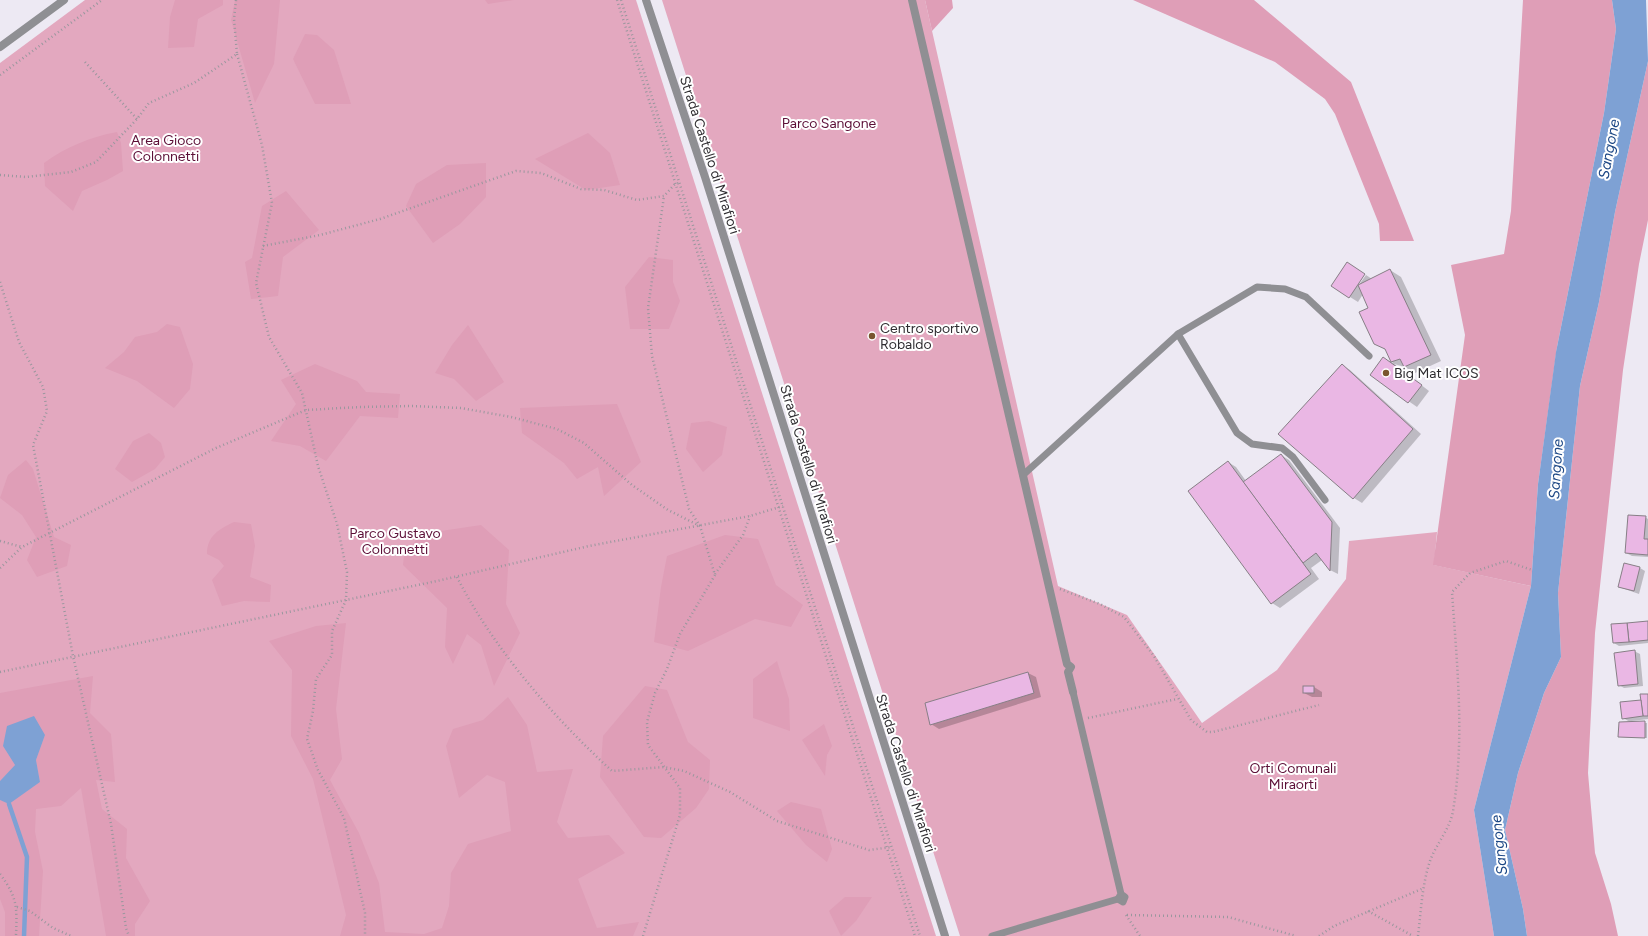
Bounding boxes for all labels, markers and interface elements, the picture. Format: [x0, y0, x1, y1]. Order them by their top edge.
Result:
street label: Strada Castello di Mirafiori [676, 74, 743, 236]
park label: Parco Sangone [782, 115, 877, 132]
water label: Sangone [1594, 118, 1624, 180]
park label: Area Gioco Colonnetti [131, 132, 201, 165]
place label: Centro sportivo Robaldo [880, 320, 979, 353]
marker: Centro sportivo Robaldo [867, 331, 877, 341]
place label: Big Mat ICOS [1394, 365, 1479, 382]
marker: Big Mat ICOS [1381, 368, 1391, 378]
street label: Strada Castello di Mirafiori [776, 383, 841, 546]
water label: Sangone [1545, 438, 1567, 500]
park label: Parco Gustavo Colonnetti [349, 525, 441, 558]
street label: Strada Castello di Mirafiori [872, 692, 939, 854]
park label: Orti Comunali Miraorti [1250, 760, 1336, 793]
water label: Sangone [1487, 814, 1511, 876]

